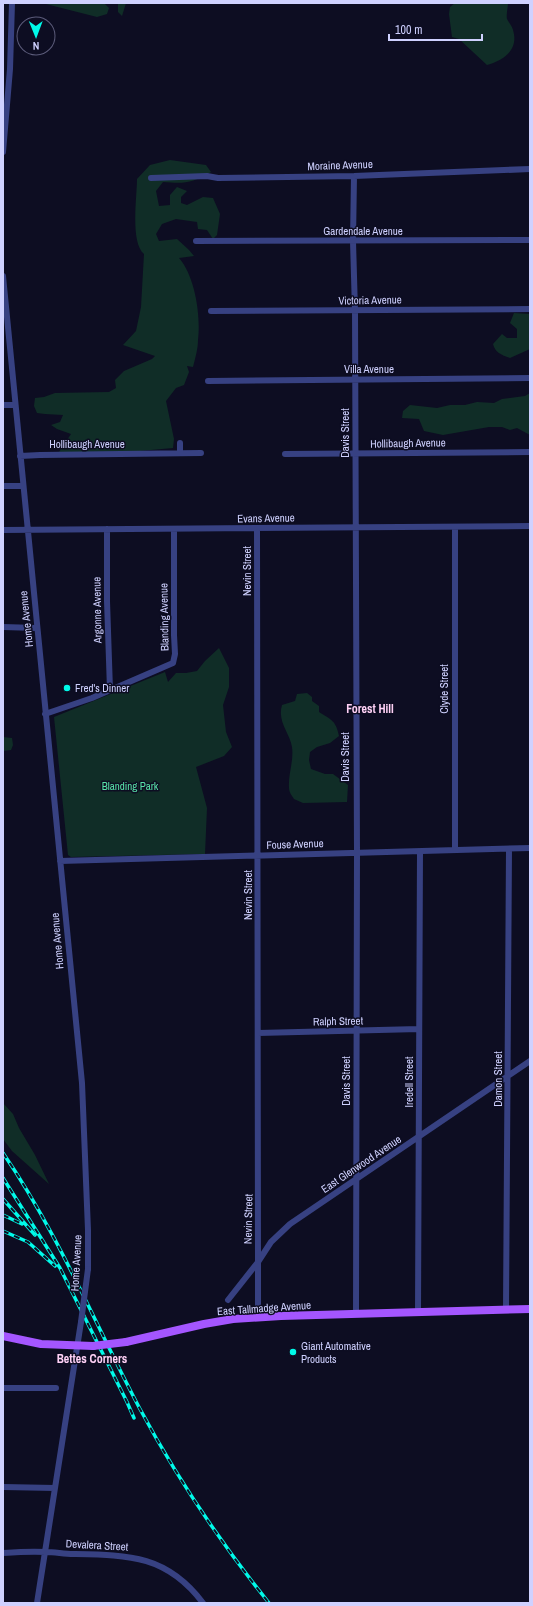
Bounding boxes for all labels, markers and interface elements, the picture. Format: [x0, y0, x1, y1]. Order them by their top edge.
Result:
north arrow [16, 16, 56, 56]
scale bar [389, 16, 482, 42]
text: 100 m [395, 22, 422, 38]
text: N [33, 39, 40, 53]
street label: Moraine Avenue [307, 157, 373, 173]
street label: Gardendale Avenue [323, 224, 403, 238]
street label: Victoria Avenue [338, 292, 402, 308]
street label: Villa Avenue [344, 362, 394, 376]
street label: Davis Street [338, 408, 352, 458]
street label: Hollibaugh Avenue [370, 435, 446, 451]
street label: Hollibaugh Avenue [49, 437, 125, 451]
street label: Evans Avenue [237, 510, 295, 526]
street label: Nevin Street [240, 545, 254, 596]
street label: Argonne Avenue [89, 577, 105, 644]
street label: Blanding Avenue [156, 583, 172, 651]
street label: Home Avenue [16, 590, 36, 648]
street label: Clyde Street [437, 664, 451, 714]
place label: Fred's Dinner [75, 681, 129, 695]
marker: Fred's Dinner [62, 683, 72, 693]
district label: Forest Hill [346, 701, 394, 717]
street label: Davis Street [338, 732, 352, 782]
park label: Blanding Park [102, 779, 159, 793]
street label: Fouse Avenue [266, 836, 324, 852]
street label: Nevin Street [241, 869, 255, 920]
street label: Home Avenue [48, 912, 66, 970]
street label: Ralph Street [313, 1014, 364, 1028]
street label: Damon Street [491, 1051, 505, 1107]
street label: Davis Street [339, 1056, 353, 1106]
street label: Iredell Street [402, 1056, 416, 1108]
street label: East Glenwood Avenue [318, 1132, 404, 1196]
street label: Nevin Street [241, 1193, 255, 1244]
street label: Home Avenue [68, 1234, 84, 1292]
street label: East Tallmadge Avenue [217, 1298, 311, 1318]
place label: Giant Automative Products [301, 1339, 371, 1366]
marker: Giant Automative Products [288, 1347, 298, 1357]
district label: Bettes Corners [57, 1351, 128, 1367]
street label: Devalera Street [65, 1536, 129, 1554]

